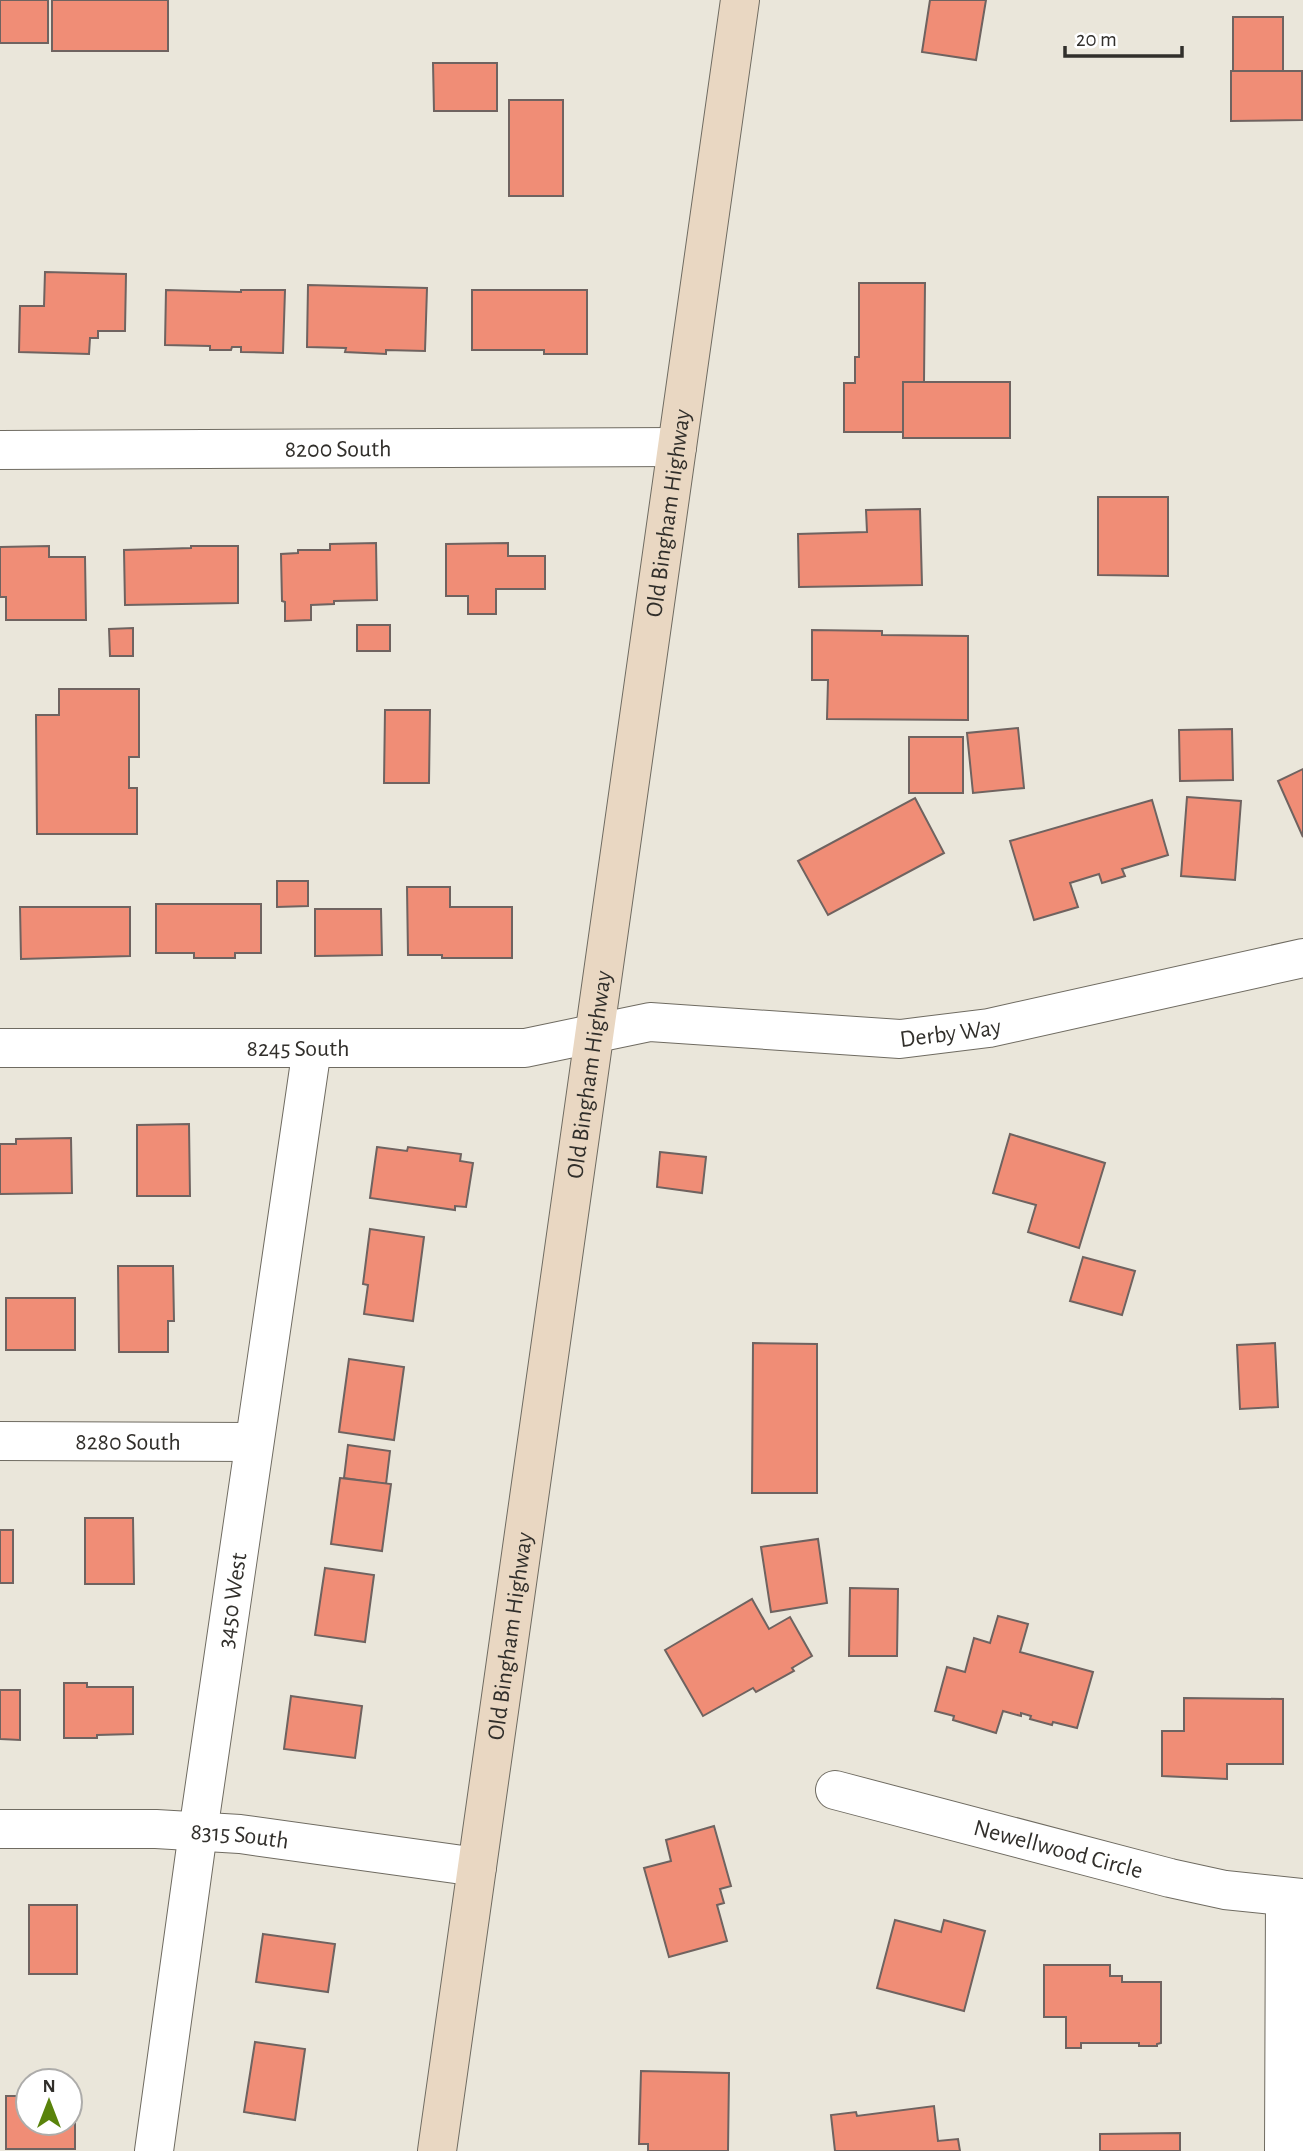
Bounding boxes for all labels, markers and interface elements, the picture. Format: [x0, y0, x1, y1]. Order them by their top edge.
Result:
scale bar [1065, 14, 1182, 58]
text: 20 m [1076, 29, 1117, 50]
street label: Old Bingham Highway [642, 408, 695, 619]
street label: 8200 South [285, 437, 391, 462]
street label: Old Bingham Highway [563, 969, 616, 1180]
street label: Derby Way [899, 1015, 1003, 1052]
street label: 8245 South [247, 1037, 349, 1061]
street label: 8280 South [75, 1430, 181, 1455]
street label: Old Bingham Highway [484, 1531, 537, 1742]
street label: 3450 West [214, 1551, 252, 1650]
street label: Newellwood Circle [971, 1816, 1145, 1883]
street label: 8315 South [190, 1820, 290, 1854]
north arrow [14, 2067, 84, 2137]
text: N [42, 2077, 56, 2096]

